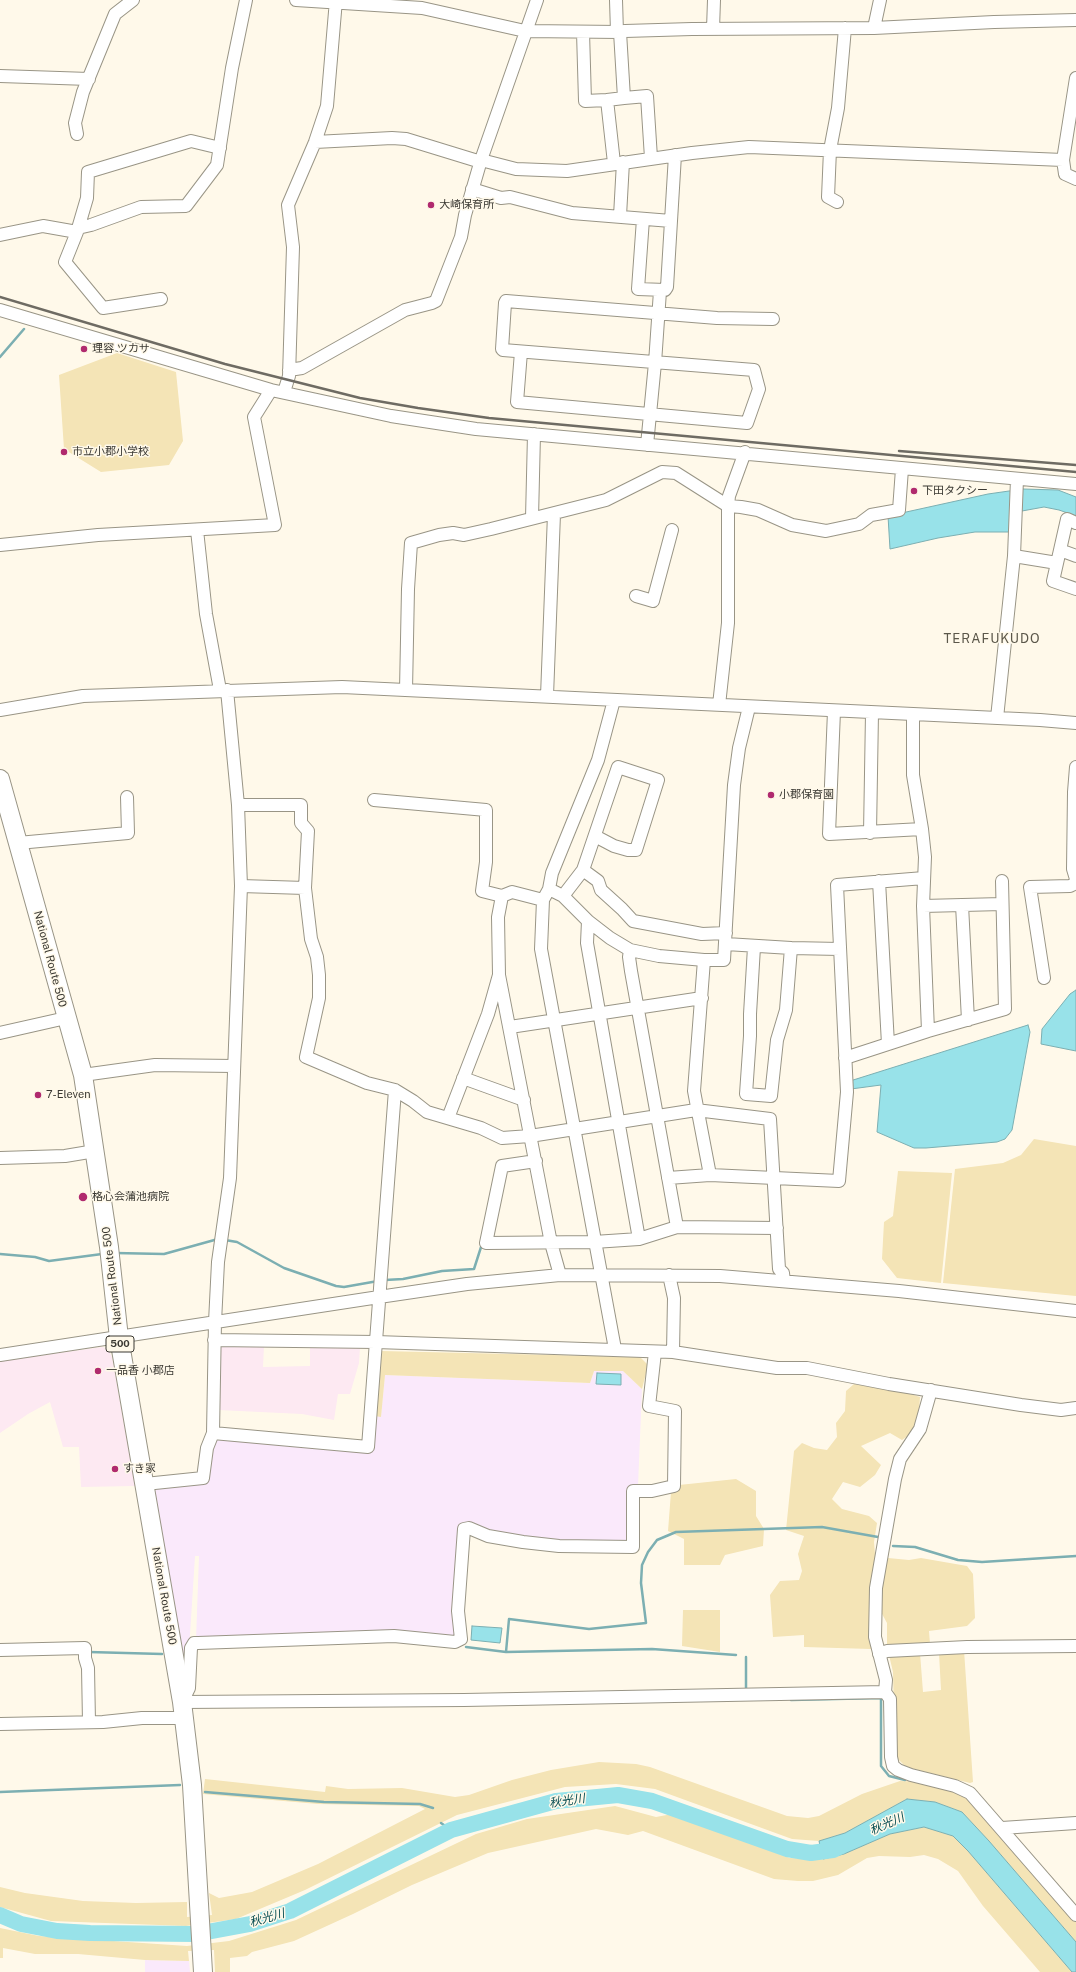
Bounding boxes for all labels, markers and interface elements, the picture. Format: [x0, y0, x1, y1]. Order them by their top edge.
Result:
place label: 大崎保育所 [439, 198, 494, 212]
marker: 大崎保育所 [426, 200, 436, 210]
place label: 理容 ツカサ [92, 342, 150, 356]
marker: 理容 ツカサ [79, 344, 89, 354]
place label: 市立小郡小学校 [72, 445, 149, 459]
marker: 市立小郡小学校 [59, 447, 69, 457]
place label: 下田タクシー [922, 484, 988, 498]
marker: 下田タクシー [909, 486, 919, 496]
district label: TERAFUKUDO [943, 631, 1041, 647]
place label: 小郡保育園 [779, 788, 834, 802]
marker: 小郡保育園 [766, 790, 776, 800]
street label: National Route 500 [31, 909, 69, 1009]
place label: 7-Eleven [46, 1088, 91, 1102]
marker: 7-Eleven [33, 1090, 43, 1100]
place label: 格心会蒲池病院 [92, 1190, 169, 1204]
marker: 格心会蒲池病院 [77, 1191, 89, 1203]
street label: National Route 500 [99, 1226, 125, 1326]
road number: 500 [106, 1336, 134, 1352]
place label: 一品香 小郡店 [106, 1364, 175, 1378]
marker: 一品香 小郡店 [93, 1366, 103, 1376]
place label: すき家 [123, 1462, 156, 1476]
marker: すき家 [110, 1464, 120, 1474]
street label: National Route 500 [149, 1546, 179, 1646]
water label: 秋光川 [548, 1791, 586, 1811]
water label: 秋光川 [868, 1810, 906, 1838]
water label: 秋光川 [248, 1906, 286, 1930]

